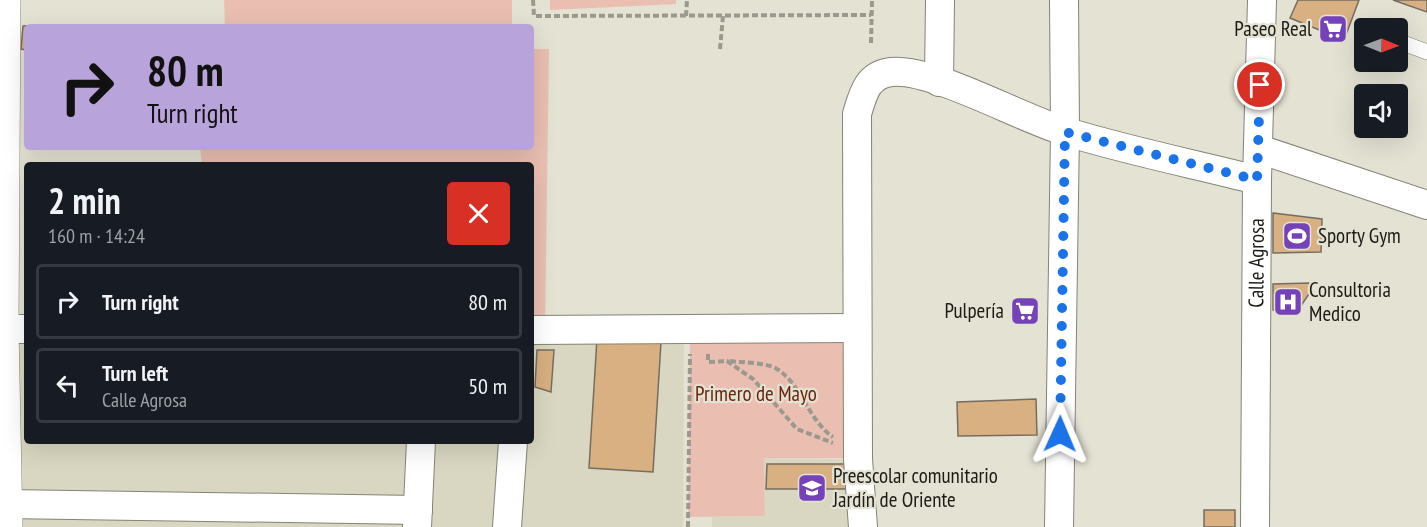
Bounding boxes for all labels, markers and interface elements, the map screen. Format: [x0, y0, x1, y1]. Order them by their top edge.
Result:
supermarket icon: Paseo Real [1317, 13, 1349, 45]
place label: Paseo Real [1234, 15, 1312, 42]
north arrow [1354, 18, 1408, 72]
map controls [1354, 18, 1408, 138]
text: 80 m [147, 43, 224, 98]
icon: right [48, 48, 126, 126]
pin [1234, 59, 1285, 110]
icon: arrive [1243, 68, 1276, 101]
button: sound [1354, 84, 1408, 138]
text: Turn right [147, 96, 238, 130]
text: 2 min [48, 177, 121, 224]
button: close [447, 182, 510, 245]
street label: Calle Agrosa [1242, 218, 1270, 308]
sports icon: Sporty Gym [1281, 220, 1313, 252]
place label: Sporty Gym [1318, 222, 1401, 249]
text: 160 m · 14:24 [48, 223, 145, 249]
place label: Consultoria Medico [1309, 276, 1391, 327]
icon: right [51, 285, 84, 318]
hospital icon: Consultoria Medico [1272, 286, 1304, 318]
text: Turn right [102, 288, 179, 316]
text: 80 m [468, 288, 507, 316]
supermarket icon: Pulpería [1009, 295, 1041, 327]
place label: Pulpería [945, 297, 1004, 324]
text: Turn left [102, 359, 168, 387]
icon: left [51, 369, 84, 402]
text: 50 m [468, 372, 507, 400]
park label: Primero de Mayo [695, 380, 817, 407]
text: Calle Agrosa [102, 387, 187, 413]
position arrow [1028, 402, 1092, 466]
place label: Preescolar comunitario Jardín de Oriente [832, 462, 998, 513]
school or university icon: Preescolar comunitario Jardín de Oriente [796, 472, 828, 504]

